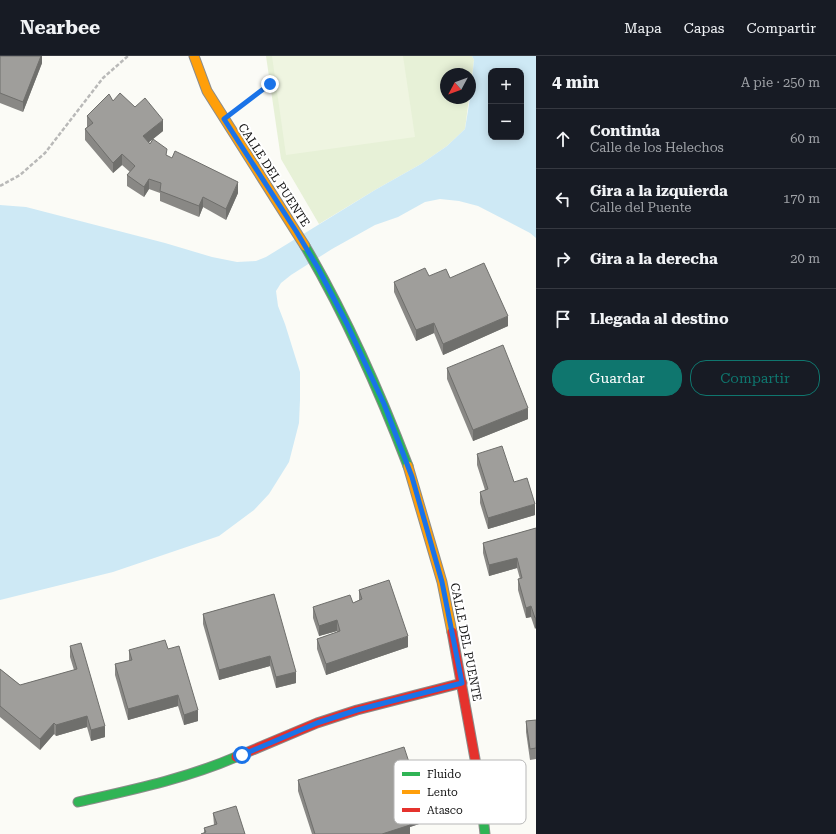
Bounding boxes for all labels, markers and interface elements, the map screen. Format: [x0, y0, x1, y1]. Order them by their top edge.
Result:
text: Nearbee [20, 16, 100, 39]
text: Mapa [624, 20, 662, 36]
text: Capas [684, 20, 725, 36]
text: Compartir [747, 20, 816, 36]
north arrow [440, 68, 476, 104]
map controls [488, 68, 524, 140]
button: + [488, 68, 524, 104]
text: 4 min [552, 72, 599, 92]
route end [261, 75, 279, 93]
text: A pie · 250 m [741, 75, 820, 90]
button: − [488, 104, 524, 140]
street label: CALLE DEL PUENTE [235, 121, 313, 229]
text: Continúa [590, 122, 660, 140]
icon: ahead [552, 128, 574, 150]
text: 60 m [790, 131, 820, 146]
text: Calle de los Helechos [590, 140, 724, 155]
text: Gira a la izquierda [590, 182, 728, 200]
icon: left [552, 188, 574, 210]
text: 170 m [783, 191, 820, 206]
text: Calle del Puente [590, 200, 692, 215]
icon: right [552, 248, 574, 270]
text: Gira a la derecha [590, 250, 718, 268]
text: 20 m [790, 251, 820, 266]
icon: arrive [552, 308, 574, 330]
text: Llegada al destino [590, 310, 729, 328]
button: Guardar [552, 360, 682, 396]
button: Compartir [690, 360, 820, 396]
street label: CALLE DEL PUENTE [448, 582, 484, 702]
route start [233, 746, 251, 764]
legend [394, 760, 526, 824]
text: Fluido [427, 768, 461, 781]
text: Lento [427, 786, 458, 799]
text: Atasco [427, 804, 463, 817]

